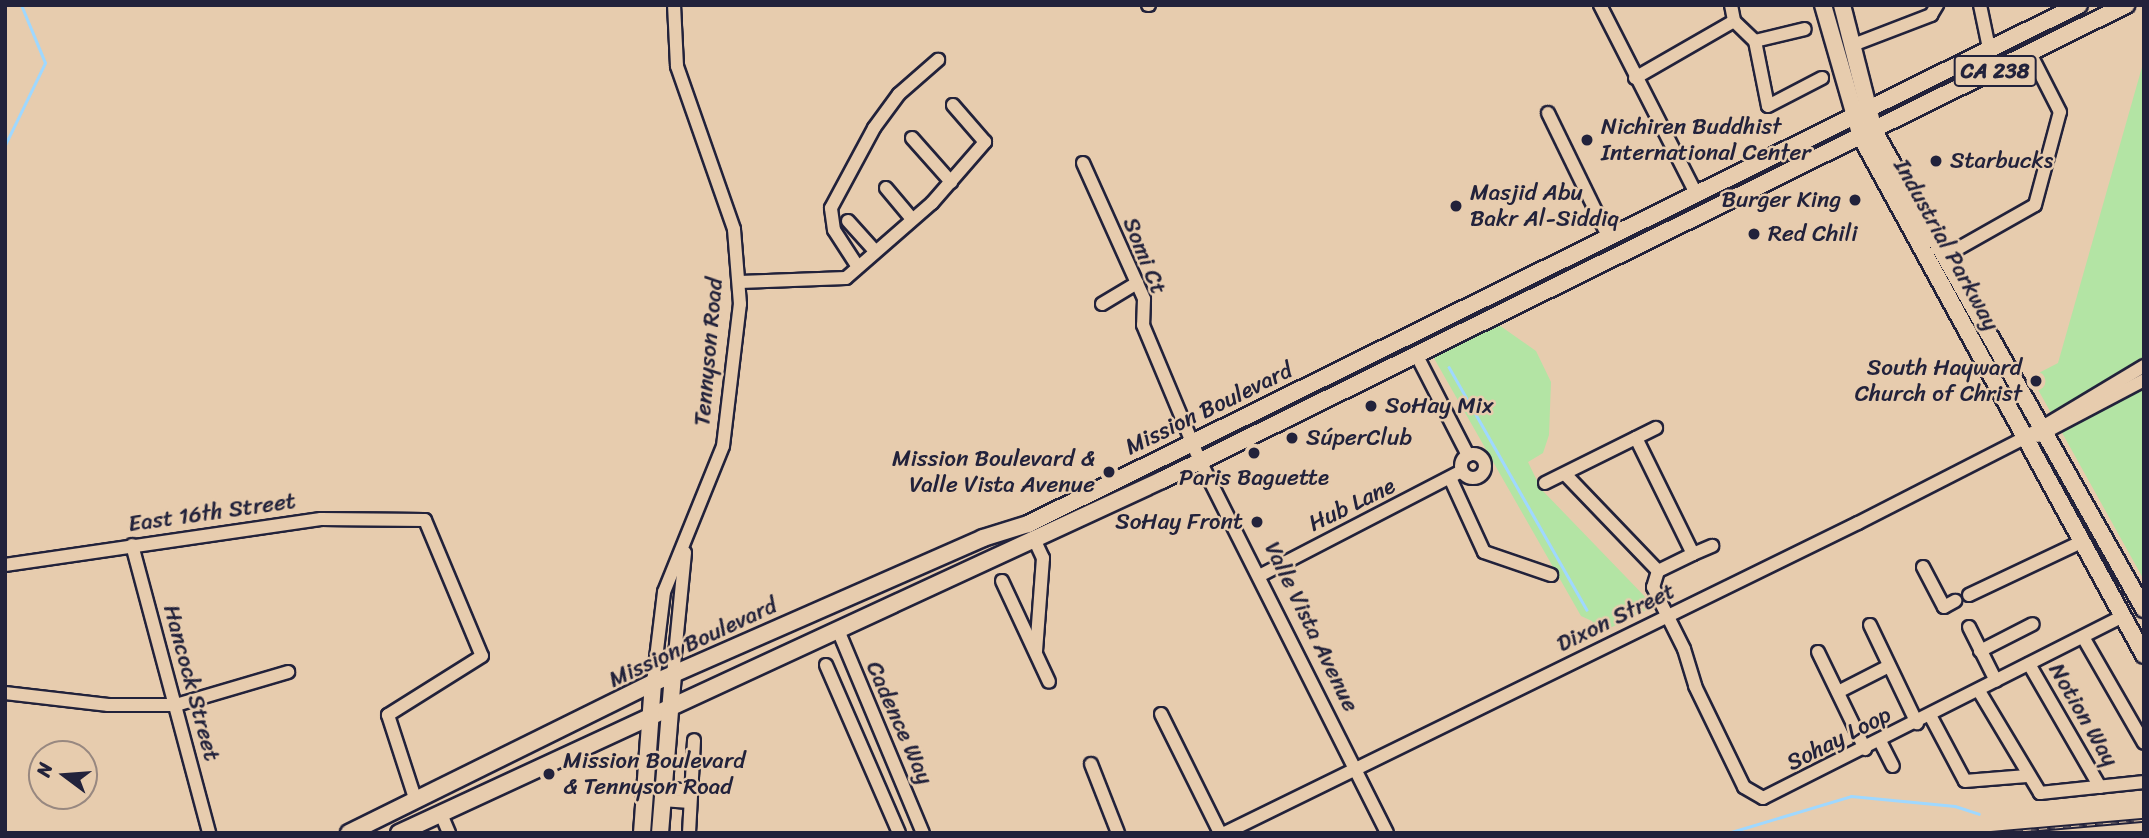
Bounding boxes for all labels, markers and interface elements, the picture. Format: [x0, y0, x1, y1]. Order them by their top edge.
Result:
road number: CA 238 [1953, 54, 2037, 88]
place label: Nichiren Buddhist International Center [1601, 113, 1812, 167]
marker: Nichiren Buddhist International Center [1579, 132, 1595, 148]
place label: Starbucks [1950, 147, 2053, 175]
marker: Starbucks [1928, 153, 1944, 169]
street label: Industrial Parkway [1887, 154, 2005, 336]
place label: Masjid Abu Bakr Al-Siddiq [1470, 179, 1619, 233]
place label: Burger King [1722, 186, 1841, 214]
marker: Burger King [1847, 192, 1863, 208]
marker: Masjid Abu Bakr Al-Siddiq [1448, 198, 1464, 214]
street label: Somi Ct [1116, 214, 1172, 298]
place label: Red Chili [1768, 220, 1858, 248]
marker: Red Chili [1746, 226, 1762, 242]
street label: Tennyson Road [689, 277, 729, 427]
place label: South Hayward Church of Christ [1855, 354, 2022, 408]
street label: Mission Boulevard [1121, 357, 1297, 461]
marker: South Hayward Church of Christ [2028, 373, 2044, 389]
place label: SoHay Mix [1385, 392, 1494, 420]
marker: SoHay Mix [1363, 398, 1379, 414]
place label: SúperClub [1306, 424, 1412, 452]
marker: SúperClub [1284, 430, 1300, 446]
place label: Mission Boulevard & Valle Vista Avenue [892, 445, 1095, 499]
marker: Paris Baguette [1246, 445, 1262, 461]
marker: Mission Boulevard & Valle Vista Avenue [1101, 464, 1117, 480]
place label: Paris Baguette [1179, 464, 1329, 492]
street label: Hub Lane [1304, 472, 1400, 538]
street label: East 16th Street [127, 488, 297, 538]
place label: SoHay Front [1116, 508, 1243, 536]
marker: SoHay Front [1249, 514, 1265, 530]
street label: Valle Vista Avenue [1258, 537, 1364, 717]
street label: Dixon Street [1552, 577, 1680, 659]
street label: Mission Boulevard [604, 592, 782, 694]
street label: Hancock Street [157, 602, 225, 764]
street label: Cadence Way [860, 657, 938, 789]
street label: Notion Way [2042, 658, 2124, 772]
street label: Sohay Loop [1782, 701, 1896, 777]
north arrow [28, 740, 98, 810]
place label: Mission Boulevard & Tennyson Road [563, 747, 745, 801]
text: N [27, 759, 62, 781]
marker: Mission Boulevard & Tennyson Road [541, 766, 557, 782]

